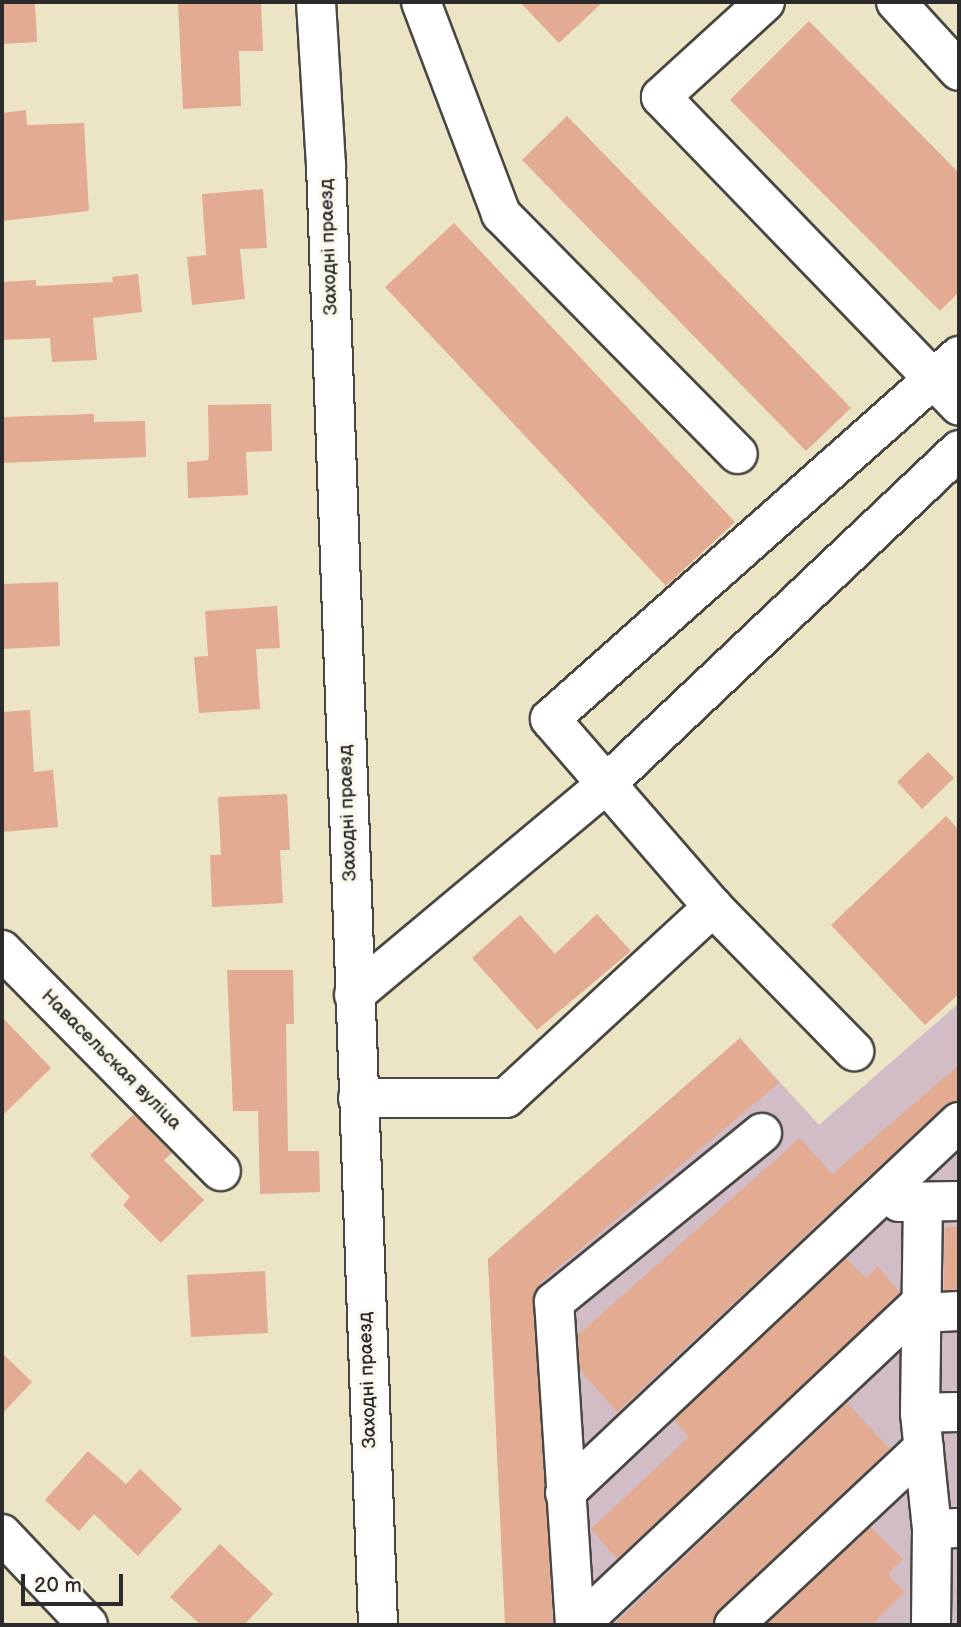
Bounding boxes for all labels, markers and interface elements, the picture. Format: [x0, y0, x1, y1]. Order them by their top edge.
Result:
street label: Заходні праезд [315, 178, 343, 316]
street label: Заходні праезд [334, 744, 362, 882]
street label: Навасельская вуліца [36, 985, 186, 1135]
street label: Заходні праезд [354, 1311, 382, 1449]
scale bar [24, 1560, 126, 1604]
text: 20 m [34, 1573, 82, 1598]

